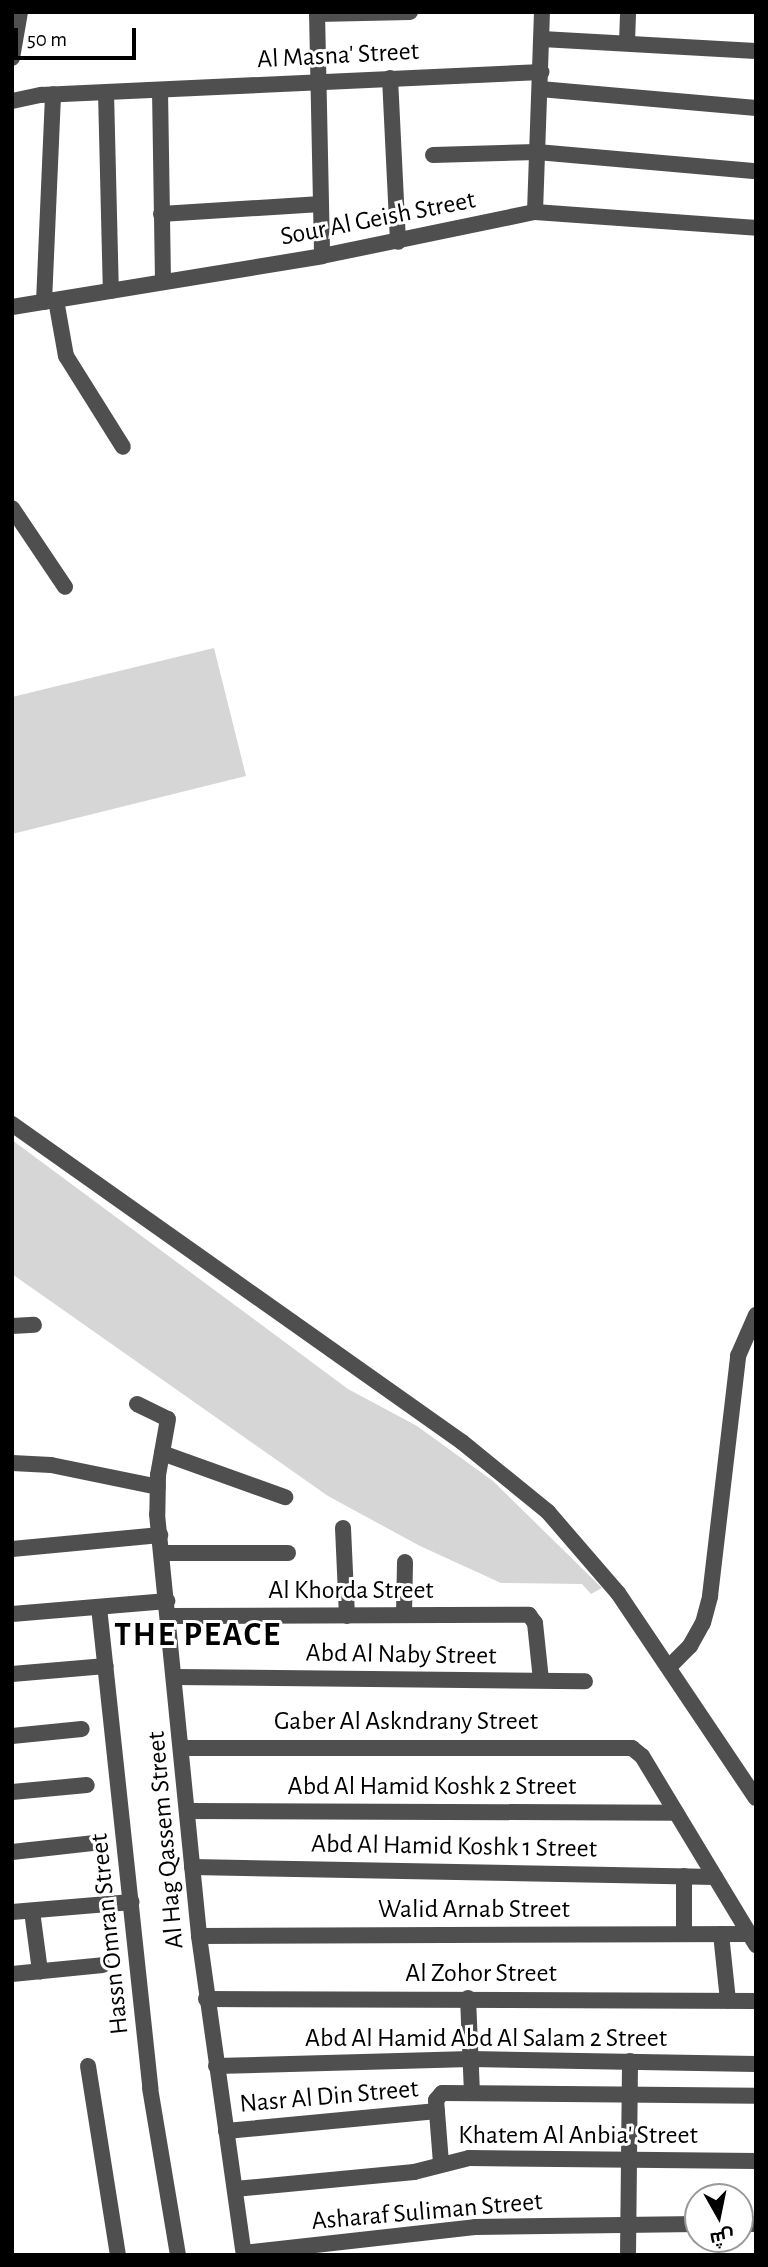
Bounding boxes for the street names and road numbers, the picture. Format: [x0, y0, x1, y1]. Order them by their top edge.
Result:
street label: Al Masna' Street [256, 36, 420, 76]
street label: Sour Al Geish Street [278, 185, 478, 253]
street label: Al Khorda Street [268, 1575, 434, 1607]
street label: Abd Al Naby Street [305, 1638, 497, 1672]
street label: Gaber Al Askndrany Street [274, 1706, 538, 1738]
street label: Al Hag Qassem Street [141, 1730, 191, 1950]
street label: Abd Al Hamid Koshk 2 Street [288, 1771, 576, 1803]
street label: Abd Al Hamid Koshk 1 Street [311, 1829, 597, 1865]
street label: Hassn Omran Street [84, 1832, 136, 2036]
street label: Walid Arnab Street [378, 1894, 570, 1926]
street label: Al Zohor Street [405, 1958, 557, 1990]
street label: Abd Al Hamid Abd Al Salam 2 Street [305, 2023, 667, 2055]
street label: Nasr Al Din Street [238, 2074, 420, 2120]
street label: Khatem Al Anbia' Street [458, 2120, 698, 2152]
street label: Asharaf Suliman Street [310, 2186, 544, 2238]

